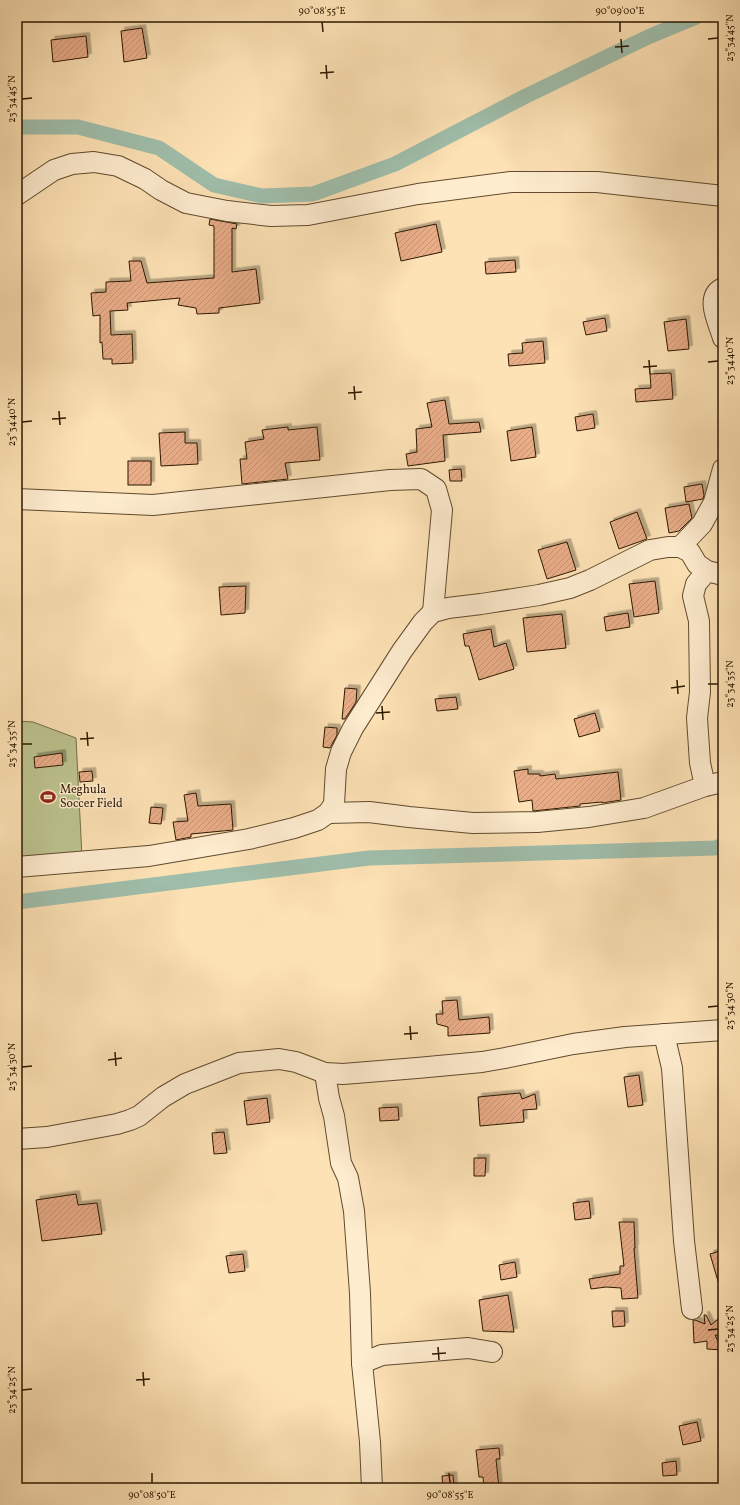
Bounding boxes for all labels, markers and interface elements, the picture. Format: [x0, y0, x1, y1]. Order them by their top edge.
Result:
text: 90°08'55"E [299, 4, 345, 18]
text: 90°09'00"E [595, 4, 645, 18]
text: 23°34'45"N [723, 14, 737, 62]
text: 23°34'45"N [5, 75, 19, 123]
text: 23°34'40"N [723, 336, 737, 385]
text: 23°34'40"N [5, 397, 19, 446]
text: 23°34'35"N [723, 660, 737, 708]
text: 23°34'35"N [5, 720, 19, 768]
place label: Meghula Soccer Field [60, 782, 123, 812]
sports icon: Meghula Soccer Field [39, 788, 57, 806]
text: 23°34'30"N [723, 981, 737, 1030]
text: 23°34'30"N [5, 1042, 19, 1091]
text: 23°34'25"N [723, 1305, 737, 1353]
text: 23°34'25"N [5, 1366, 19, 1414]
text: 90°08'50"E [128, 1488, 176, 1502]
text: 90°08'55"E [427, 1488, 473, 1502]

